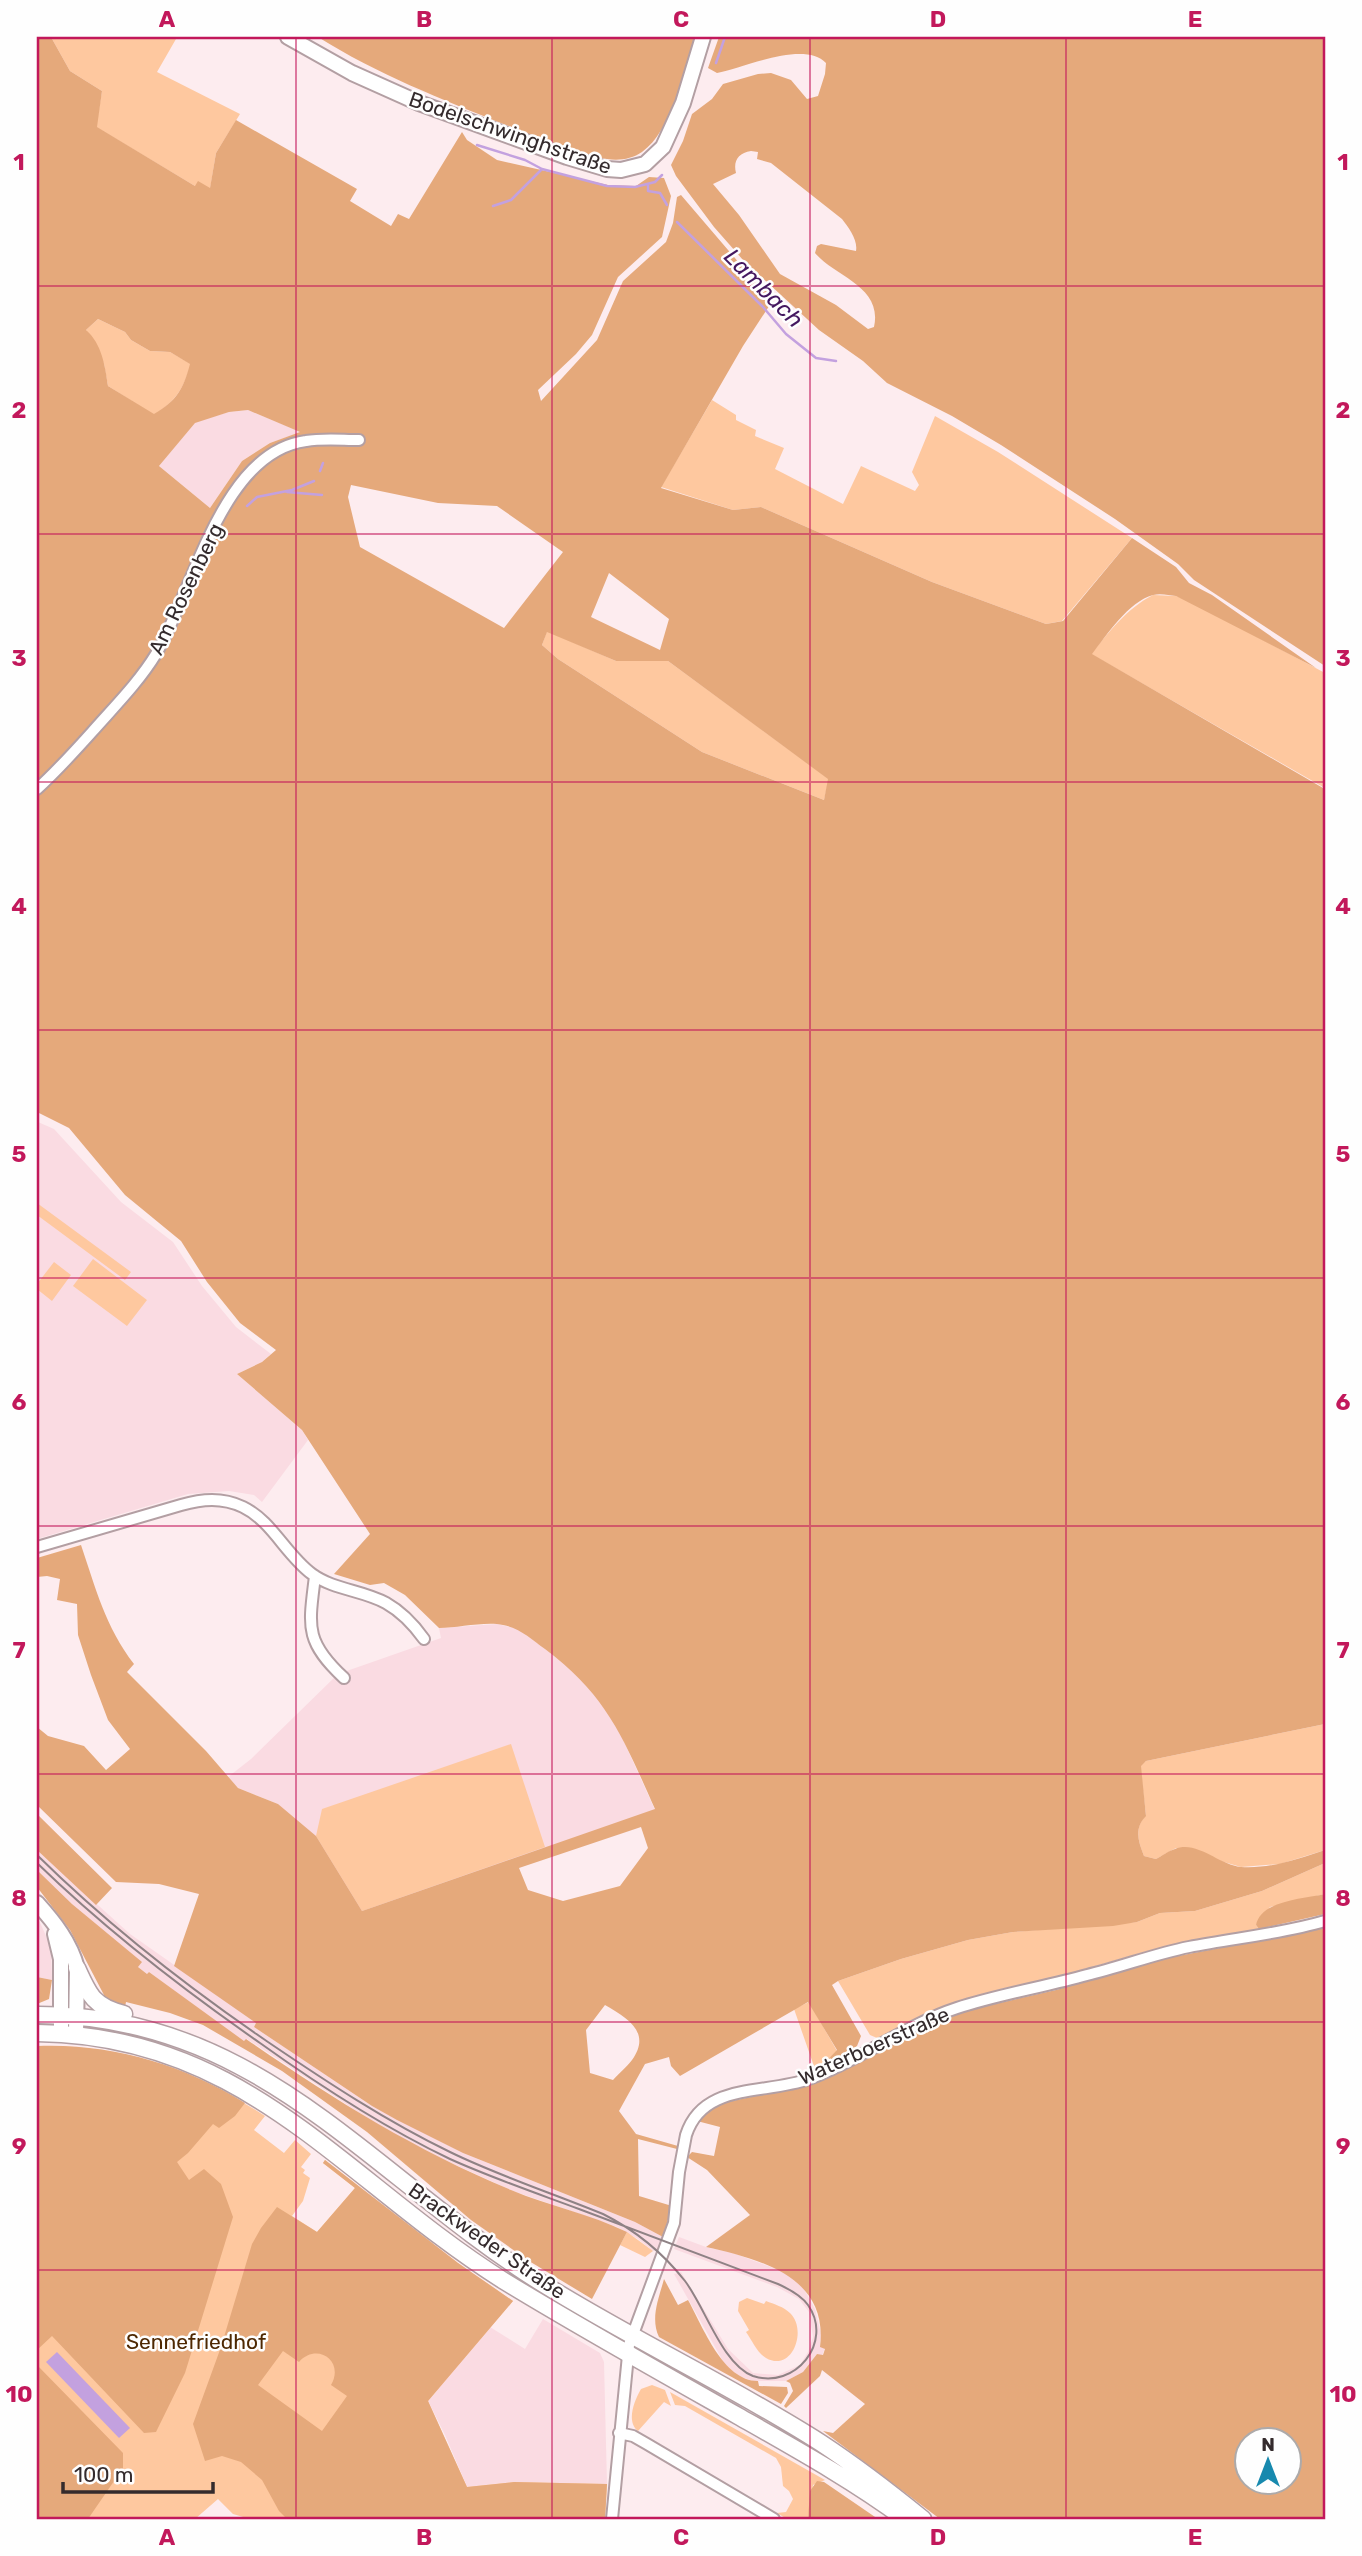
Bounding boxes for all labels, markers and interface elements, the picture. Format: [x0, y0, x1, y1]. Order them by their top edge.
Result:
text: A [159, 5, 176, 33]
text: B [416, 5, 432, 33]
text: C [673, 5, 689, 33]
text: D [930, 5, 946, 33]
text: E [1188, 5, 1202, 33]
street label: Bodelschwinghstraße [405, 86, 615, 179]
text: 1 [13, 148, 25, 176]
text: 1 [1337, 148, 1349, 176]
water label: Lambach [719, 243, 809, 333]
text: 2 [12, 396, 26, 424]
text: 2 [1336, 396, 1350, 424]
street label: Am Rosenberg [143, 519, 228, 659]
text: 3 [11, 644, 27, 672]
text: 3 [1335, 644, 1351, 672]
text: 4 [11, 892, 27, 920]
text: 4 [1335, 892, 1351, 920]
text: 5 [12, 1140, 27, 1168]
text: 5 [1336, 1140, 1351, 1168]
text: 6 [12, 1388, 27, 1416]
text: 6 [1336, 1388, 1351, 1416]
text: 7 [12, 1636, 26, 1664]
text: 7 [1336, 1636, 1350, 1664]
text: 8 [11, 1884, 27, 1912]
text: 8 [1335, 1884, 1351, 1912]
street label: Waterboerstraße [794, 2001, 953, 2090]
text: 9 [12, 2132, 26, 2160]
text: 9 [1336, 2132, 1350, 2160]
street label: Brackweder Straße [404, 2177, 571, 2304]
park label: Sennefriedhof [126, 2329, 266, 2354]
text: 10 [5, 2380, 33, 2408]
text: 10 [1329, 2380, 1357, 2408]
north arrow [1232, 2426, 1302, 2496]
text: N [1261, 2433, 1275, 2456]
scale bar [63, 2451, 214, 2495]
text: 100 m [74, 2462, 133, 2487]
text: A [159, 2523, 176, 2551]
text: B [416, 2523, 432, 2551]
text: C [673, 2523, 689, 2551]
text: D [930, 2523, 946, 2551]
text: E [1188, 2523, 1202, 2551]

